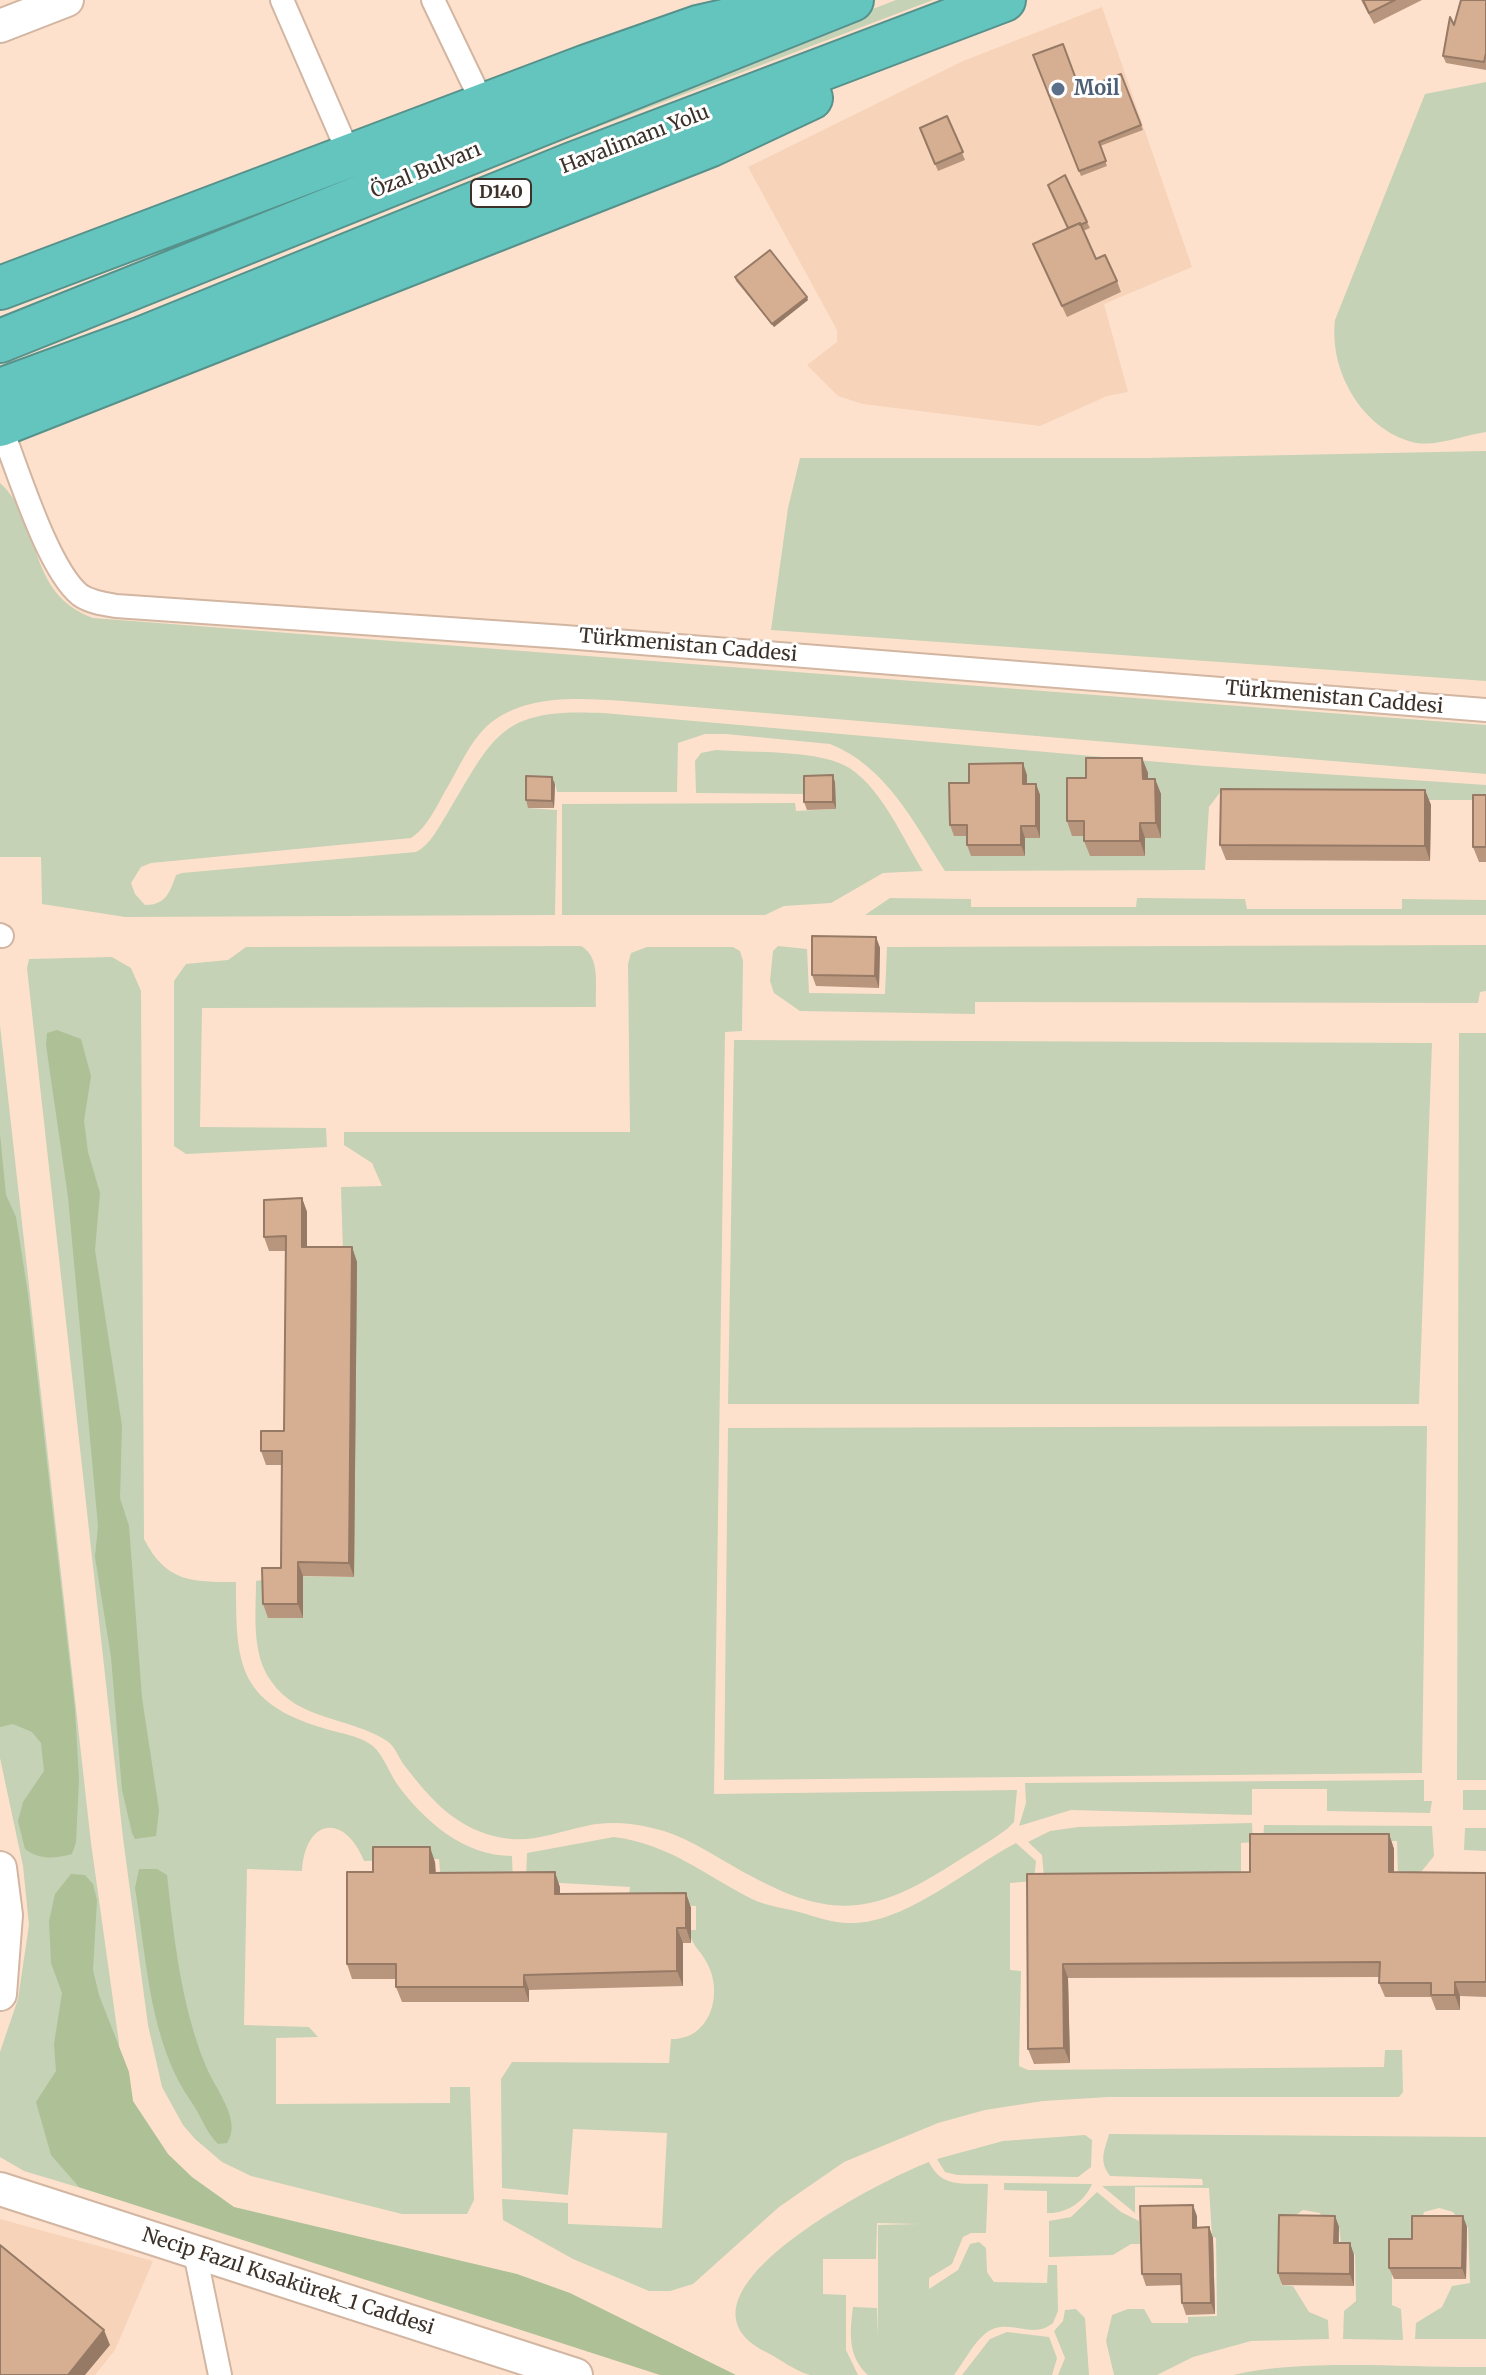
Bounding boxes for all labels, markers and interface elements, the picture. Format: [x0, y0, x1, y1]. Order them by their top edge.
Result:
place label: Moil [1074, 77, 1119, 101]
marker: Moil [1049, 80, 1067, 98]
street label: Havalimanı Yolu [557, 101, 713, 179]
street label: Özal Bulvarı [367, 138, 485, 204]
road number: D140 [471, 179, 531, 207]
street label: Türkmenistan Caddesi [578, 625, 798, 667]
street label: Türkmenistan Caddesi [1224, 677, 1444, 719]
street label: Necip Fazıl Kısakürek_1 Caddesi [139, 2223, 437, 2341]

